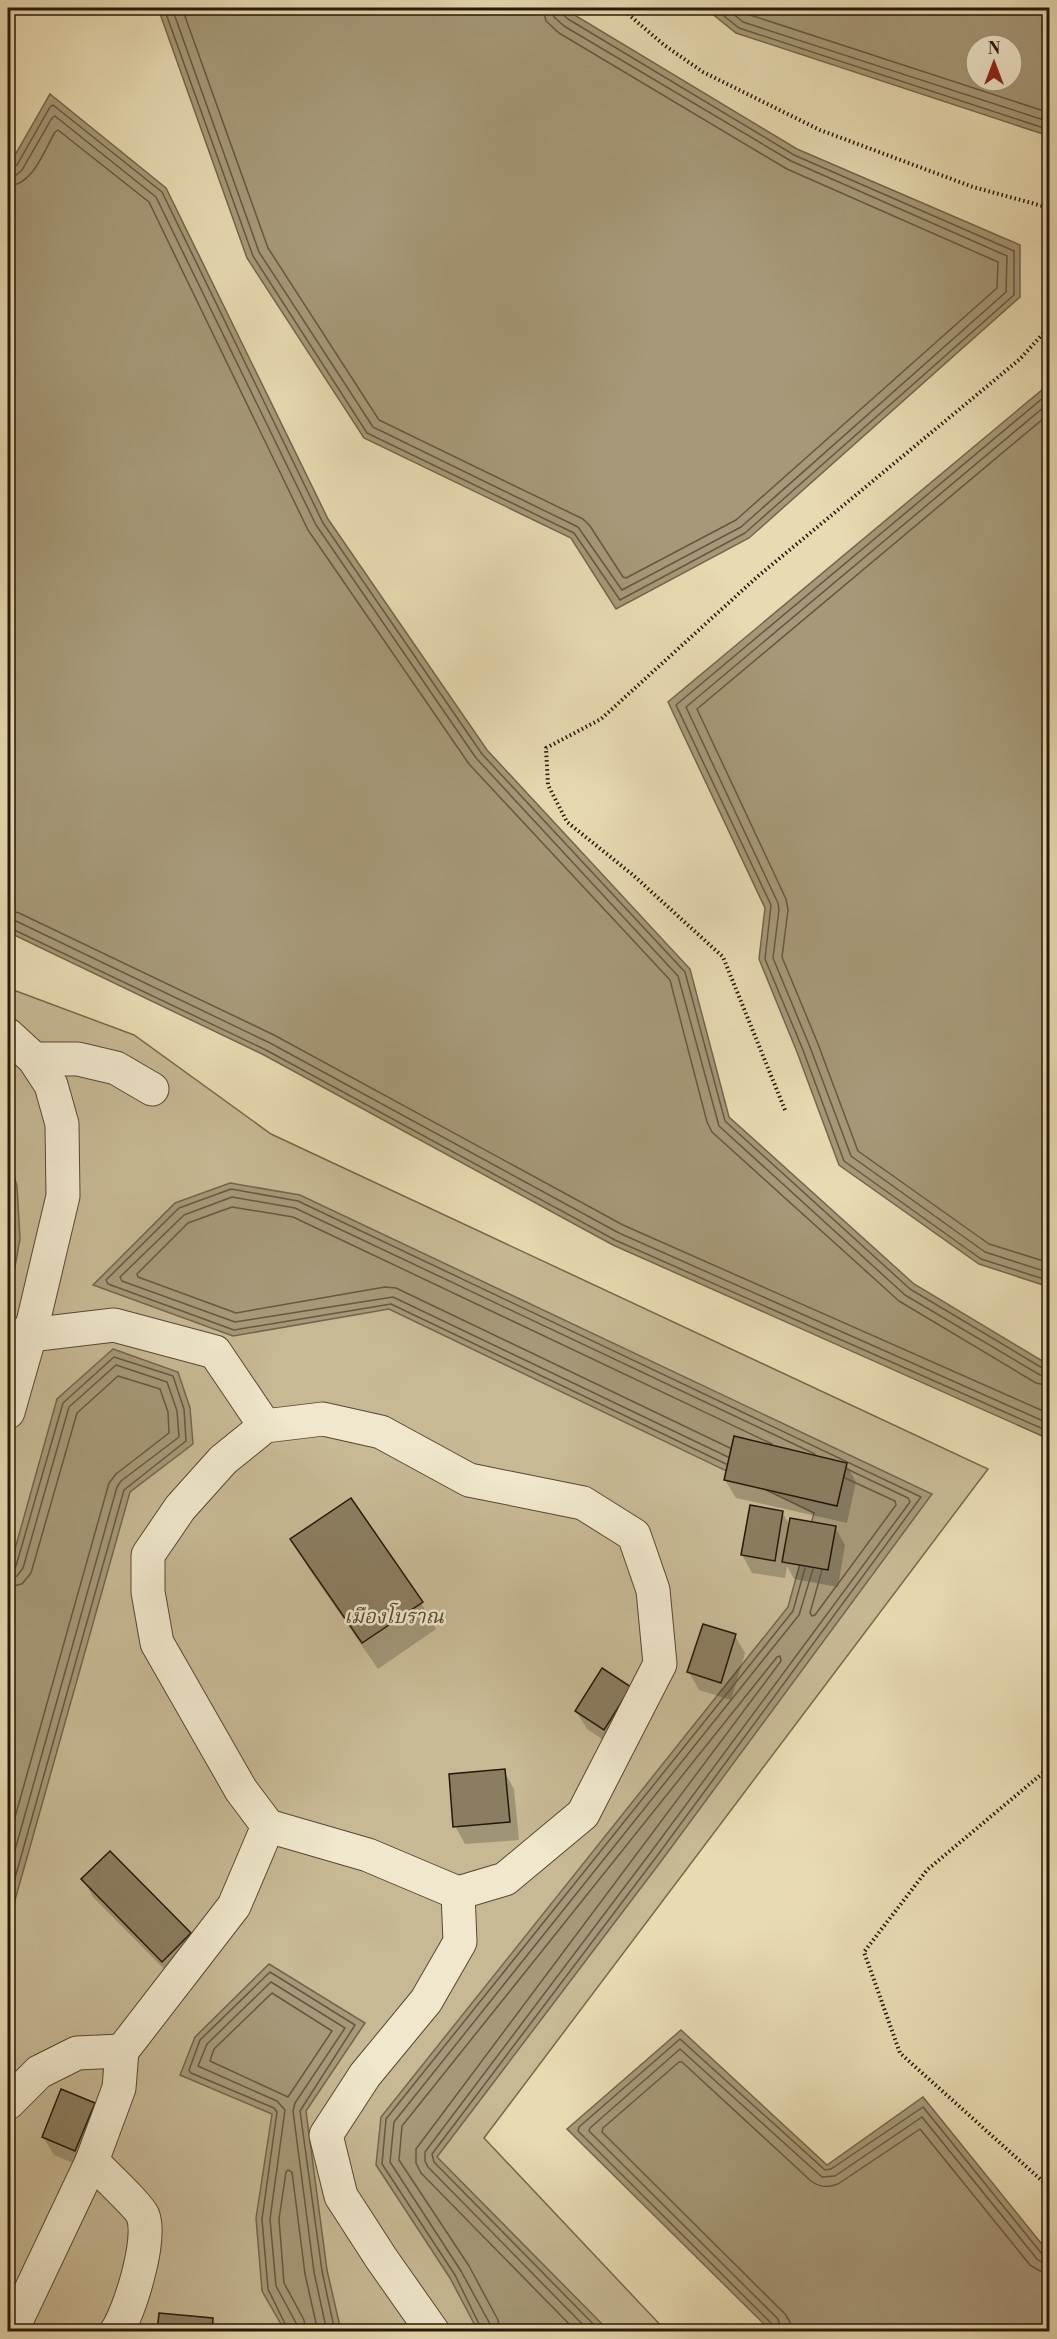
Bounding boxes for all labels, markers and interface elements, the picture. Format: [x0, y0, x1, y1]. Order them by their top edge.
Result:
north arrow [964, 33, 1024, 93]
text: N [988, 39, 1001, 59]
park label: เมืองโบราณ [344, 1602, 444, 1630]

